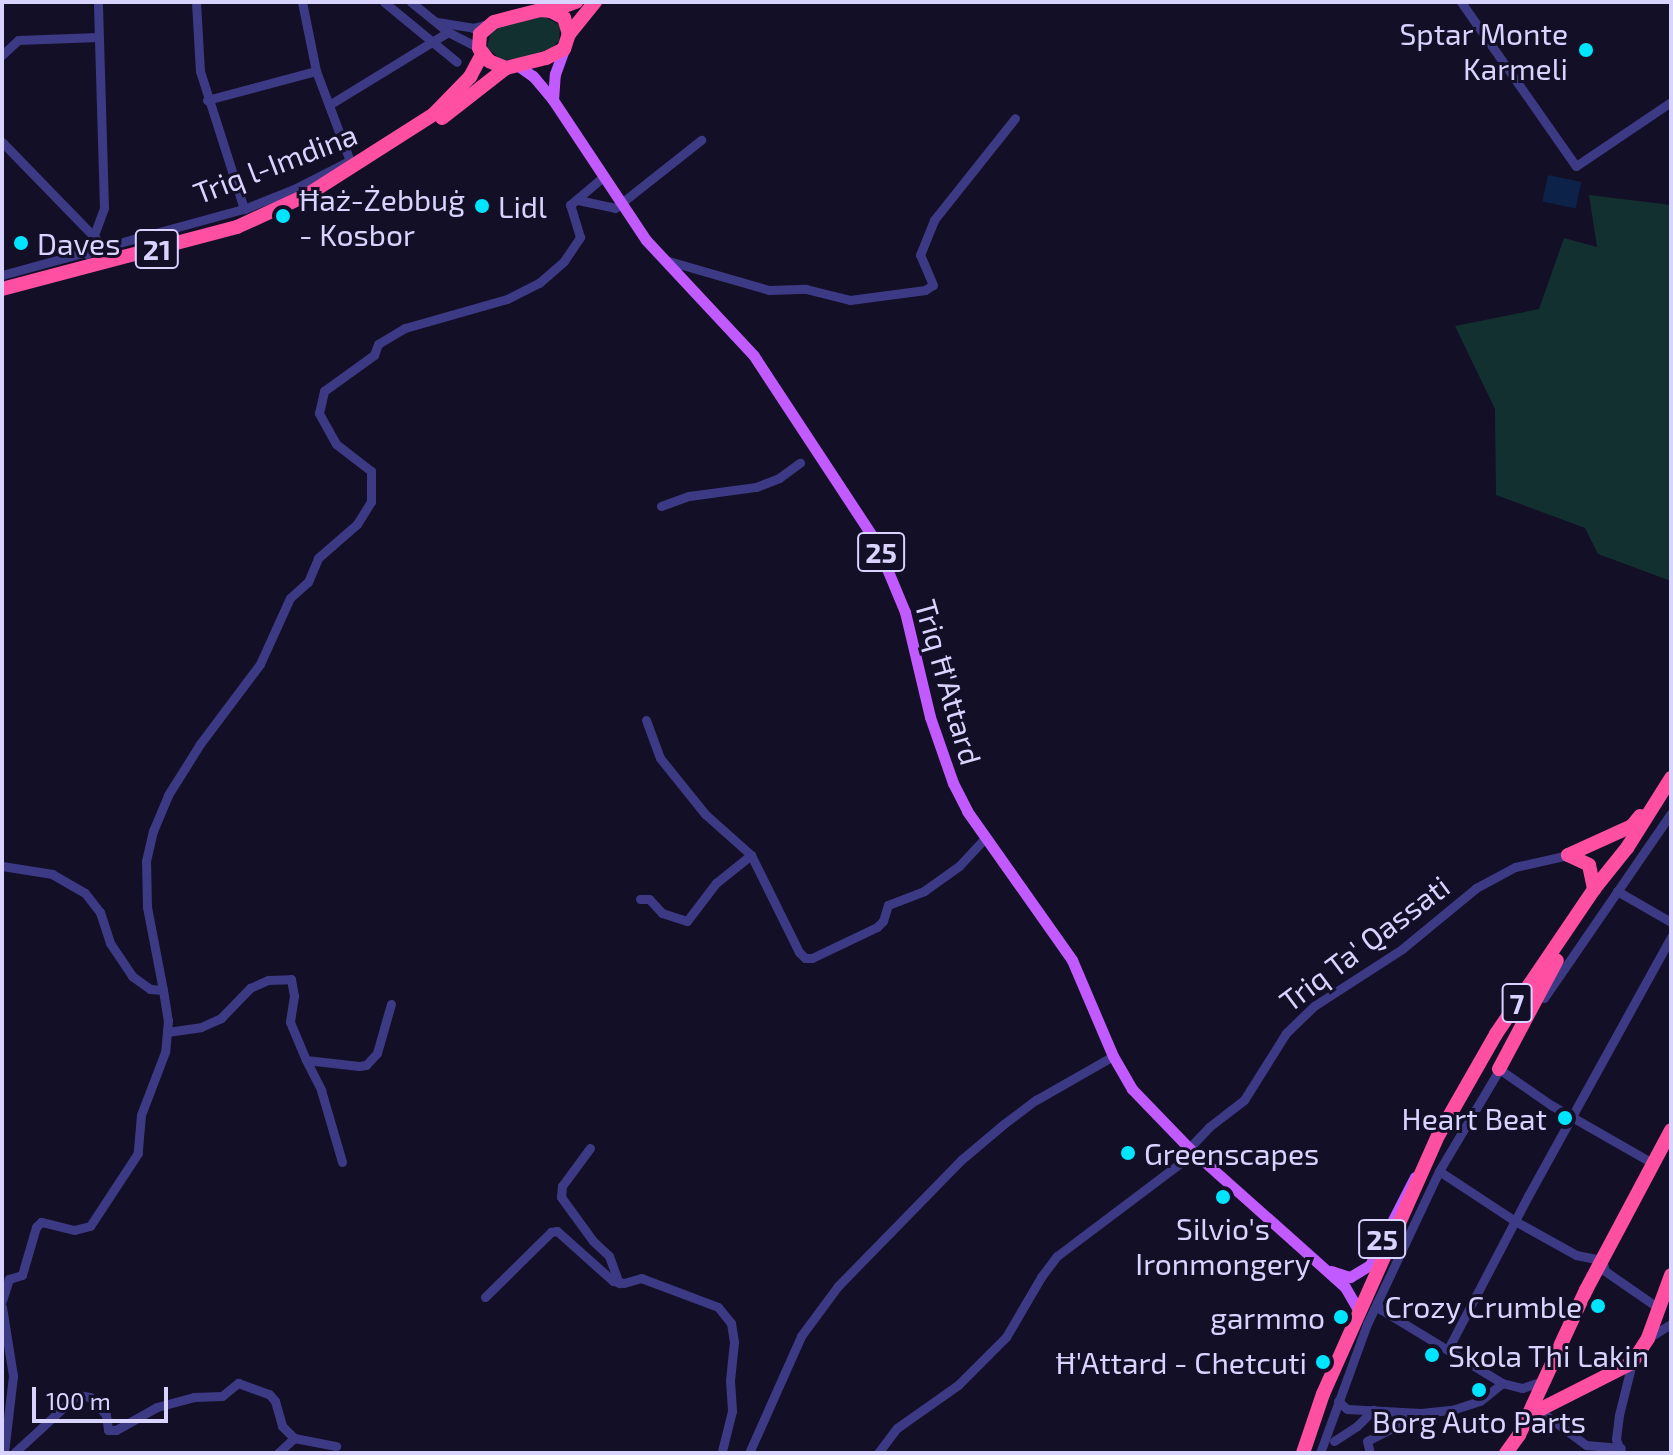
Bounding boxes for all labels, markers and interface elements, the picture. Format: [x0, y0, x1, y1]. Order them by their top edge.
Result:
place label: Sptar Monte Karmeli [1399, 15, 1568, 86]
marker: Sptar Monte Karmeli [1575, 39, 1597, 61]
street label: Triq l-Imdina [188, 115, 362, 211]
place label: Ħaż-Żebbuġ - Kosbor [299, 181, 465, 252]
place label: Lidl [498, 188, 547, 224]
marker: Lidl [473, 197, 491, 215]
marker: Ħaż-Żebbuġ - Kosbor [274, 207, 292, 225]
place label: Daves [37, 225, 120, 261]
road number: 21 [133, 225, 181, 273]
marker: Daves [12, 234, 30, 252]
road number: 25 [857, 528, 905, 576]
street label: Triq Ħ'Attard [908, 595, 990, 769]
street label: Triq Ta' Qassati [1272, 867, 1456, 1019]
road number: 7 [1501, 979, 1533, 1027]
place label: Heart Beat [1402, 1100, 1547, 1136]
marker: Heart Beat [1554, 1107, 1576, 1129]
place label: Greenscapes [1144, 1135, 1319, 1171]
marker: Greenscapes [1119, 1144, 1137, 1162]
marker: Silvio's Ironmongery [1214, 1188, 1232, 1206]
place label: Silvio's Ironmongery [1135, 1210, 1311, 1280]
road number: 25 [1358, 1215, 1406, 1263]
place label: Crozy Crumble [1384, 1288, 1582, 1324]
marker: Crozy Crumble [1589, 1297, 1607, 1315]
place label: garmmo [1210, 1299, 1325, 1335]
marker: garmmo [1332, 1308, 1350, 1326]
place label: Skola Thi Lakin [1448, 1337, 1650, 1373]
place label: Ħ'Attard - Chetcuti [1055, 1344, 1307, 1380]
marker: Skola Thi Lakin [1423, 1346, 1441, 1364]
marker: Ħ'Attard - Chetcuti [1314, 1353, 1332, 1371]
scale bar [36, 1371, 172, 1421]
marker: Borg Auto Parts [1470, 1381, 1488, 1399]
text: 100 m [46, 1386, 111, 1415]
place label: Borg Auto Parts [1372, 1403, 1586, 1439]

